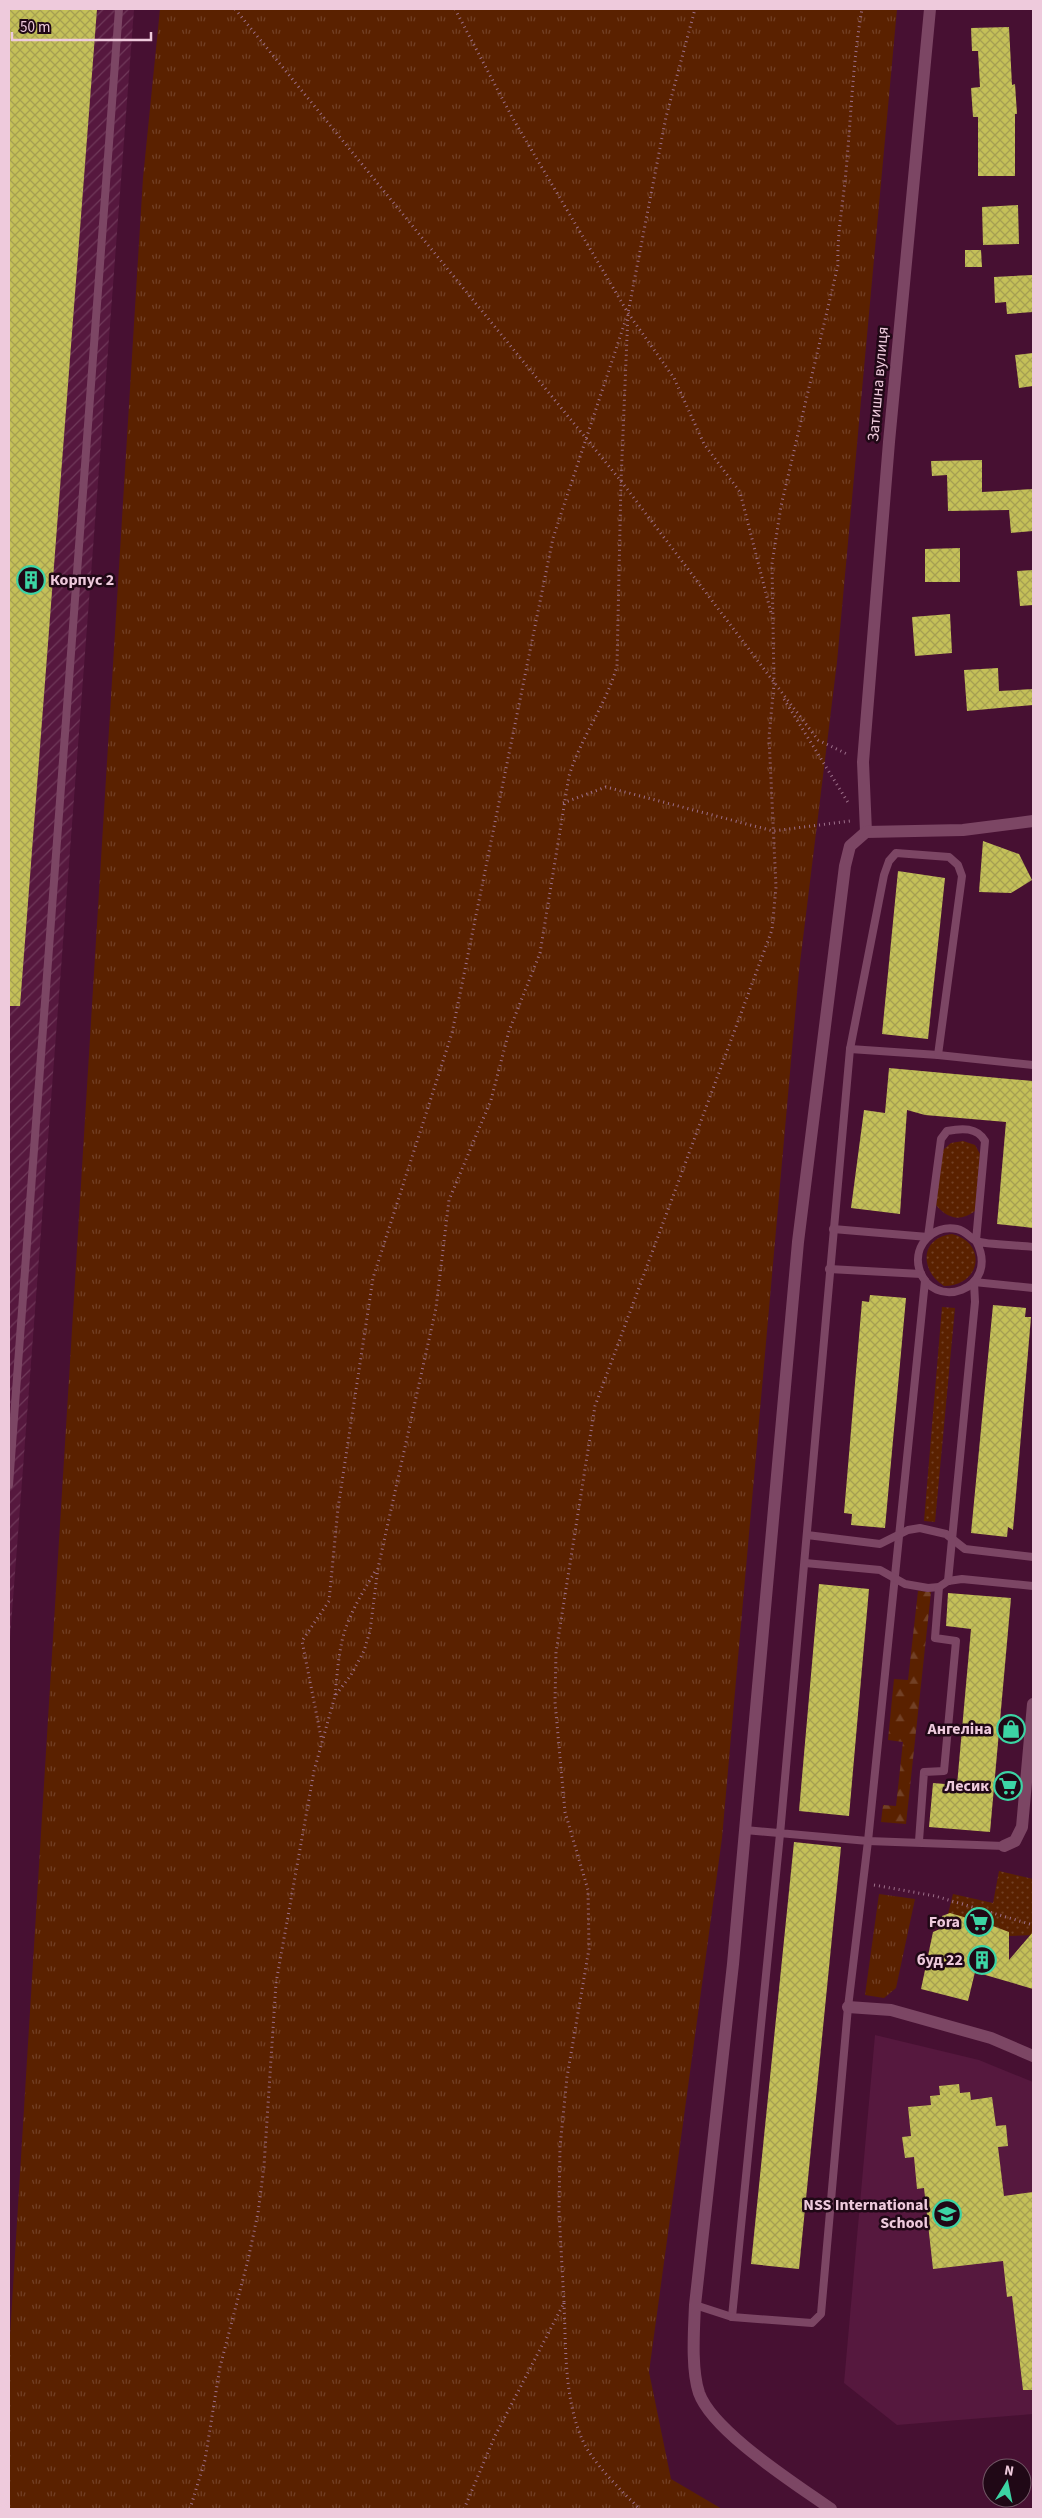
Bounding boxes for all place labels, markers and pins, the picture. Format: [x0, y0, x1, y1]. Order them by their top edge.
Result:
building icon: Корпус 2 [16, 565, 46, 595]
place label: Корпус 2 [50, 569, 114, 591]
shop icon: Ангеліна [996, 1714, 1026, 1744]
place label: Ангеліна [927, 1718, 992, 1740]
supermarket icon: Лесик [993, 1771, 1023, 1801]
place label: Лесик [944, 1775, 989, 1797]
supermarket icon: Fora [964, 1907, 994, 1937]
place label: Fora [929, 1911, 960, 1933]
building icon: буд 22 [967, 1945, 997, 1975]
place label: буд 22 [917, 1949, 963, 1971]
place label: NSS International School [803, 2194, 928, 2234]
school or university icon: NSS International School [932, 2199, 962, 2229]

